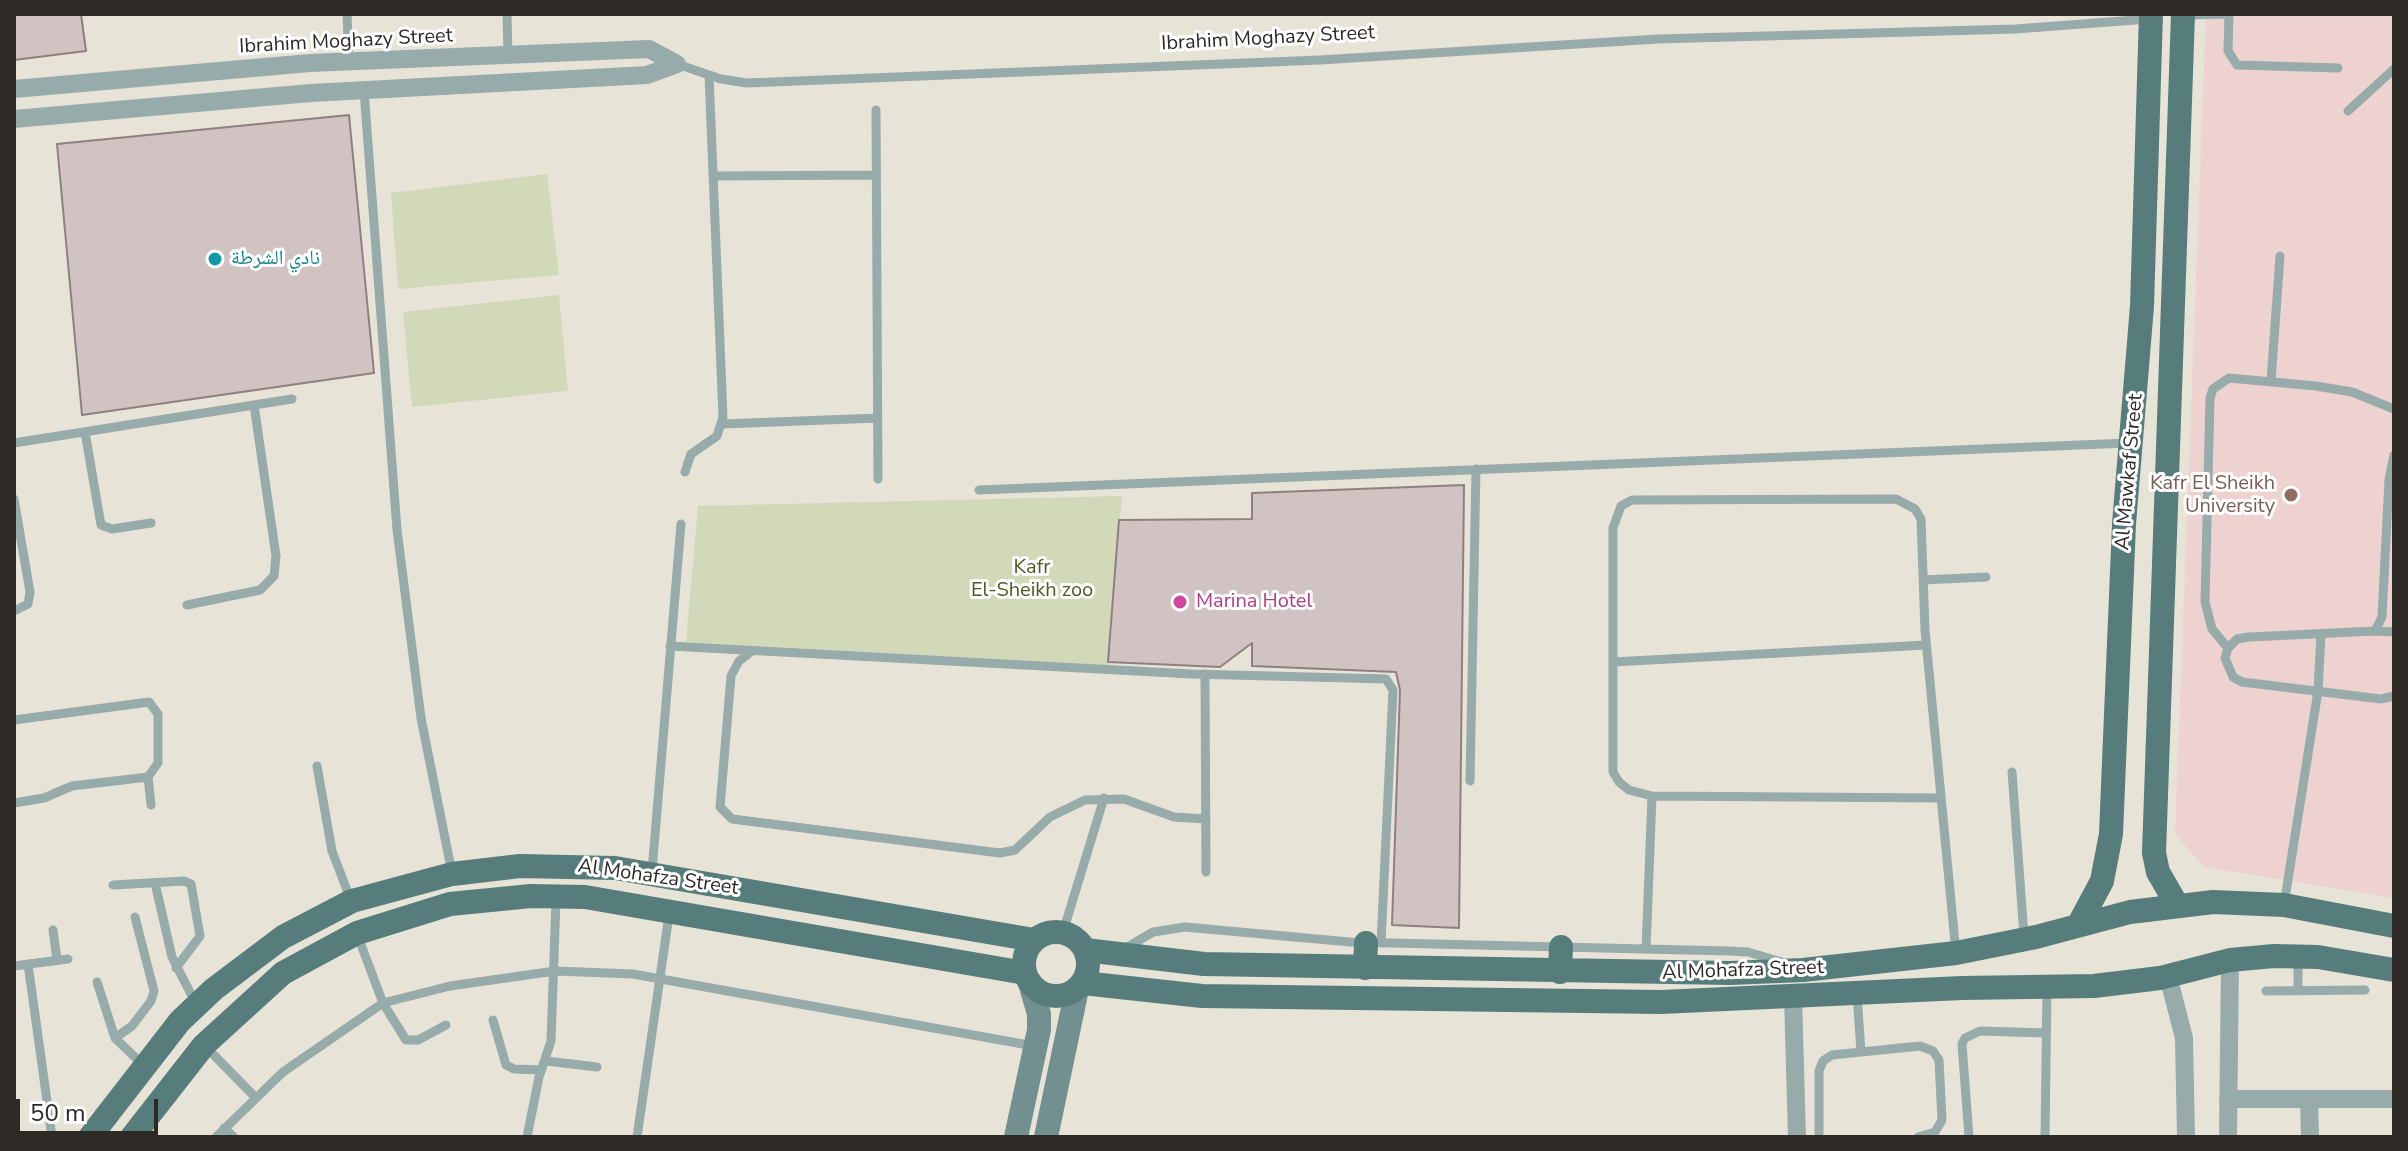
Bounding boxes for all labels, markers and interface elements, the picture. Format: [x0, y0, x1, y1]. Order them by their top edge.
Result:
street label: Ibrahim Moghazy Street [1161, 21, 1375, 57]
street label: Ibrahim Moghazy Street [239, 24, 453, 60]
place label: نادي الشرطة [231, 247, 320, 271]
marker: نادي الشرطة [206, 250, 224, 268]
street label: Al Mawkaf Street [2111, 393, 2149, 551]
place label: Kafr El Sheikh University [2150, 472, 2275, 519]
marker: Kafr El Sheikh University [2282, 486, 2300, 504]
park label: Kafr El-Sheikh zoo [971, 556, 1093, 603]
place label: Marina Hotel [1196, 590, 1312, 614]
marker: Marina Hotel [1171, 593, 1189, 611]
street label: Al Mohafza Street [576, 855, 740, 901]
street label: Al Mohafza Street [1662, 956, 1824, 986]
scale bar [20, 1083, 162, 1133]
text: 50 m [30, 1097, 86, 1129]

